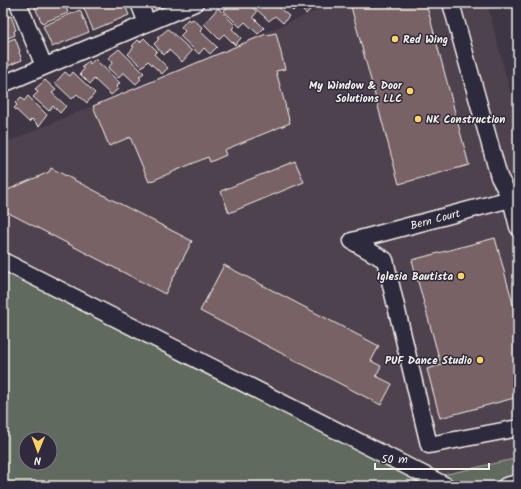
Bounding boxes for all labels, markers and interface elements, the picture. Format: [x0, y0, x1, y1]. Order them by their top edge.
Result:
place label: Red Wing [403, 31, 448, 49]
marker: Red Wing [390, 34, 400, 44]
place label: My Window & Door Solutions LLC [309, 77, 403, 108]
marker: My Window & Door Solutions LLC [405, 86, 415, 96]
place label: NK Construction [426, 111, 505, 129]
marker: NK Construction [413, 114, 423, 124]
street label: Bern Court [408, 205, 463, 235]
place label: Iglesia Bautista [377, 268, 453, 286]
marker: Iglesia Bautista [456, 271, 466, 281]
place label: PUF Dance Studio [385, 352, 472, 370]
marker: PUF Dance Studio [475, 355, 485, 365]
north arrow [18, 431, 58, 471]
scale bar [375, 445, 489, 471]
text: 50 m [381, 450, 408, 469]
text: N [34, 451, 41, 469]

